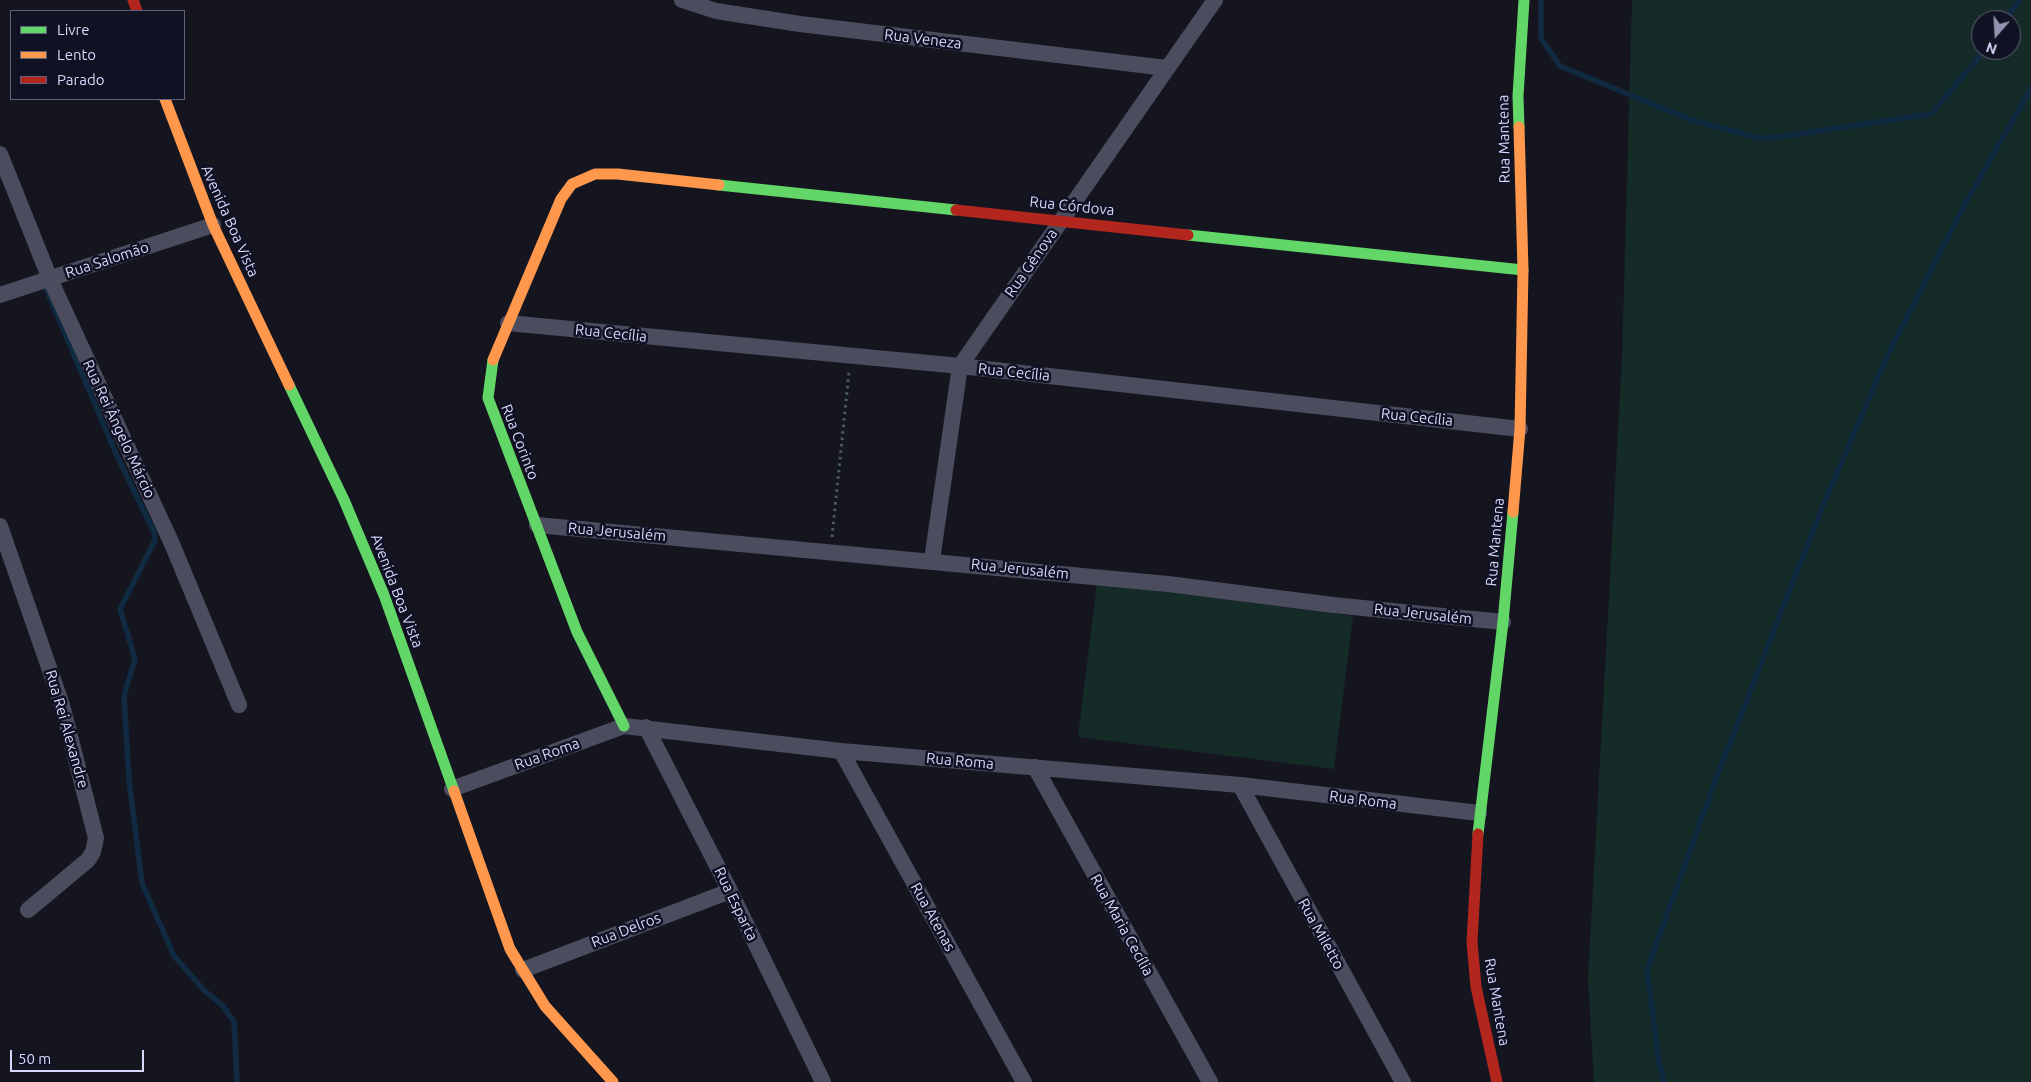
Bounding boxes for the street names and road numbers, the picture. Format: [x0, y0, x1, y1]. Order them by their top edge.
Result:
street label: Rua Veneza [883, 25, 963, 53]
street label: Rua Mantena [1494, 94, 1514, 184]
street label: Avenida Boa Vista [197, 162, 263, 280]
street label: Rua Córdova [1029, 193, 1115, 219]
street label: Rua Gênova [1001, 225, 1061, 301]
street label: Rua Salomão [63, 238, 151, 282]
street label: Rua Cecília [574, 320, 648, 346]
street label: Rua Rei Ângelo Márcio [79, 357, 159, 501]
street label: Rua Cecília [977, 359, 1051, 385]
street label: Rua Corinto [497, 402, 543, 482]
street label: Rua Cecília [1380, 404, 1454, 430]
street label: Rua Mantena [1482, 497, 1508, 587]
street label: Rua Jerusalém [567, 519, 667, 545]
street label: Avenida Boa Vista [367, 532, 427, 650]
street label: Rua Jerusalém [970, 555, 1070, 583]
street label: Rua Jerusalém [1373, 600, 1473, 628]
street label: Rua Rei Alexandre [42, 668, 92, 790]
street label: Rua Roma [512, 734, 582, 774]
street label: Rua Roma [925, 749, 995, 773]
street label: Rua Roma [1328, 787, 1398, 813]
street label: Rua Esparta [710, 864, 762, 944]
street label: Rua Maria Cecília [1087, 871, 1157, 979]
street label: Rua Atenas [907, 880, 959, 954]
street label: Rua Miletto [1294, 895, 1348, 973]
street label: Rua Delros [589, 909, 663, 951]
street label: Rua Mantena [1480, 957, 1514, 1047]

